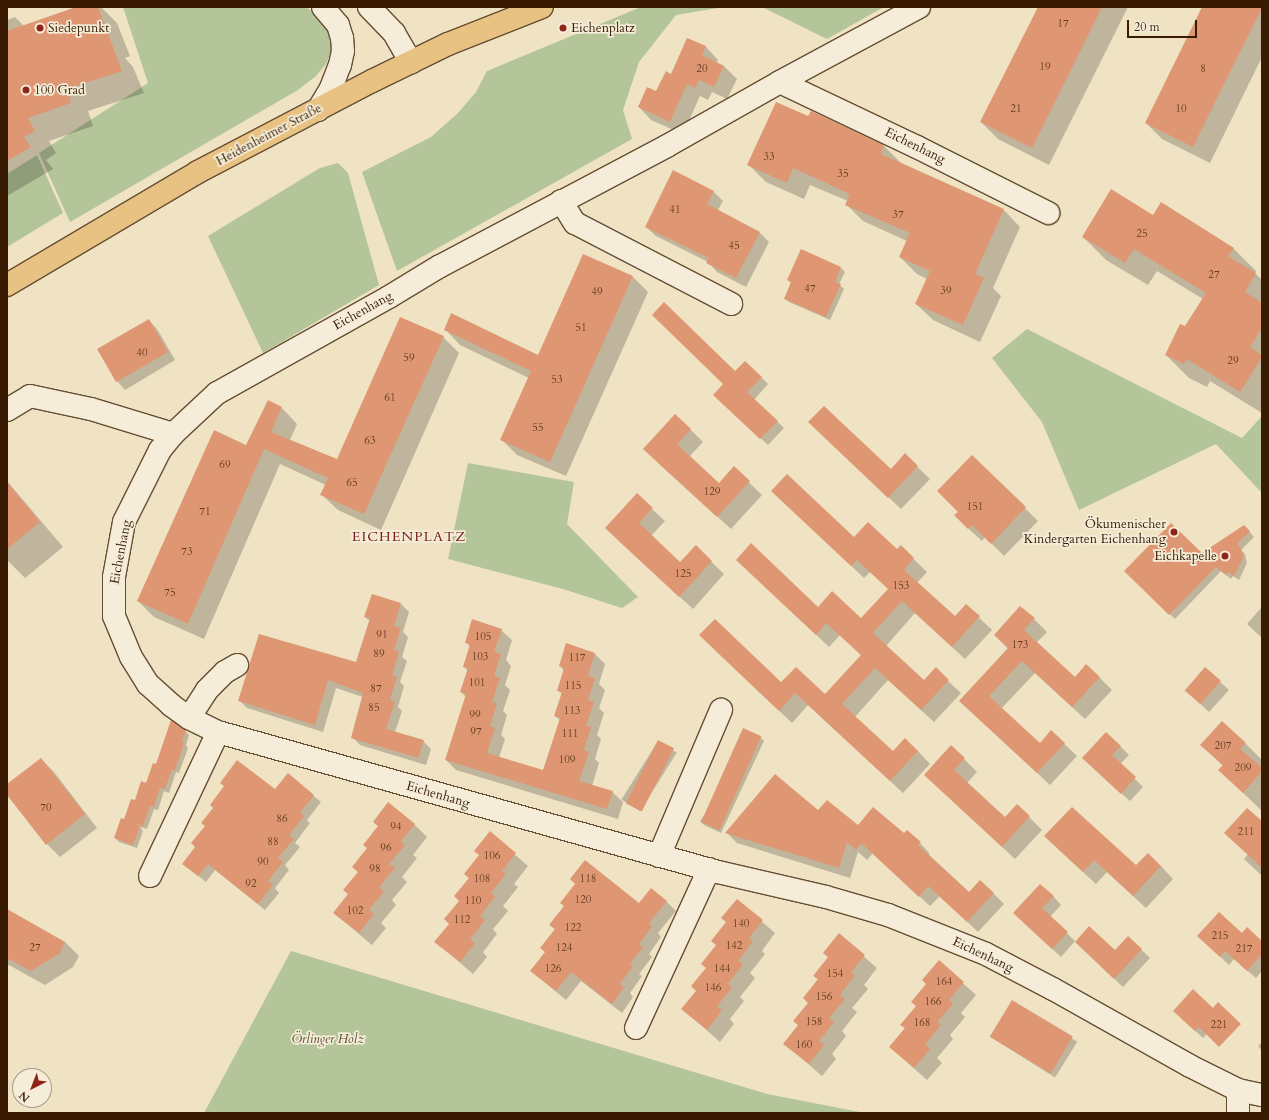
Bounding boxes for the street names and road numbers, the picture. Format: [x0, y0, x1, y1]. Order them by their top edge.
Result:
street label: Heidenheimer Straße [214, 101, 324, 169]
street label: Eichenhang [882, 125, 948, 167]
street label: Eichenhang [331, 288, 395, 334]
street label: Eichenhang [107, 518, 135, 586]
street label: Eichenhang [404, 778, 472, 812]
street label: Eichenhang [950, 934, 1016, 976]

